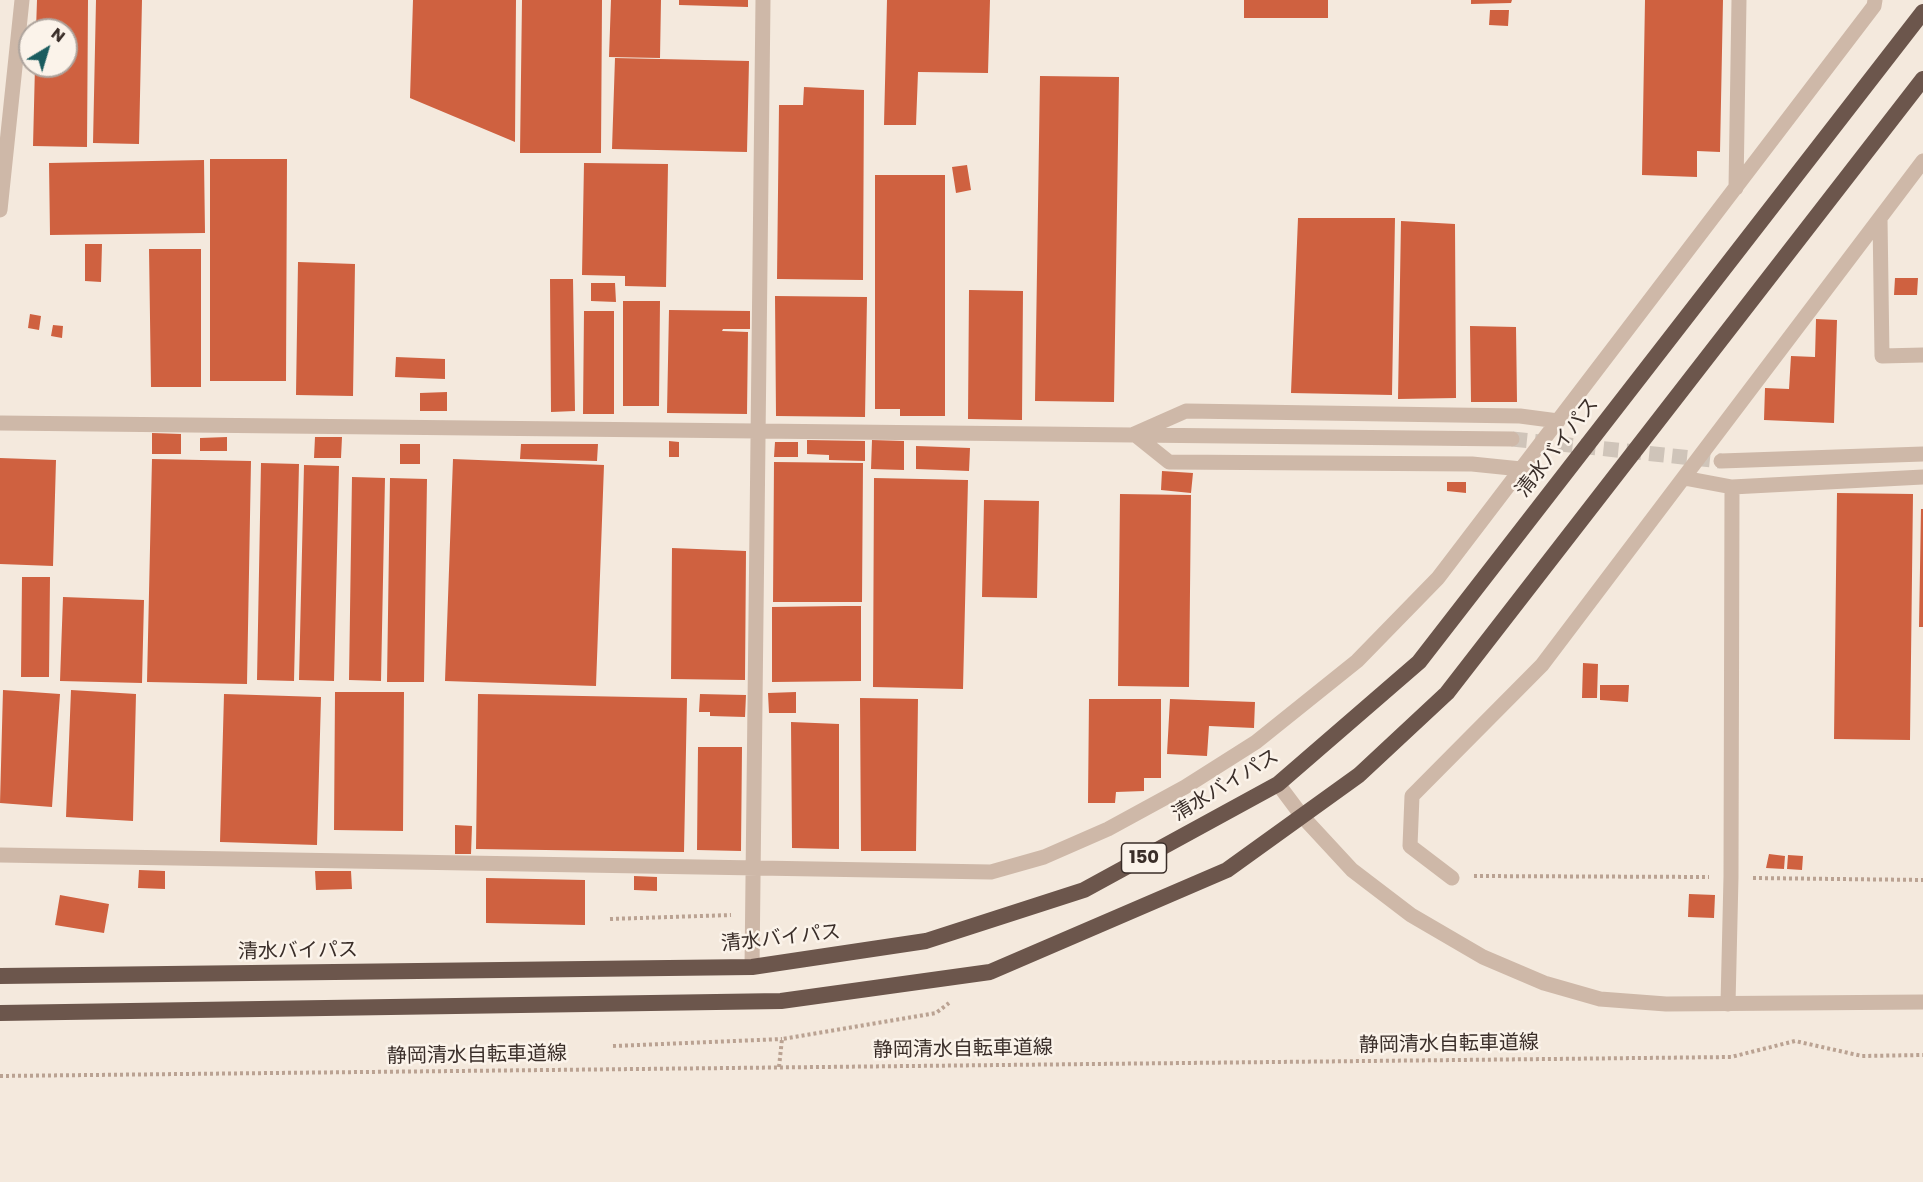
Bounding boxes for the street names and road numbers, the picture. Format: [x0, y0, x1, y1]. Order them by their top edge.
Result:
street label: 清水バイパス [1512, 393, 1604, 503]
street label: 清水バイパス [1168, 745, 1284, 827]
road number: 150 [1122, 843, 1166, 873]
street label: 清水バイパス [720, 921, 842, 957]
street label: 清水バイパス [238, 939, 358, 965]
street label: 静岡清水自転車道線 [1359, 1031, 1539, 1059]
street label: 静岡清水自転車道線 [873, 1036, 1053, 1064]
street label: 静岡清水自転車道線 [387, 1042, 567, 1070]

